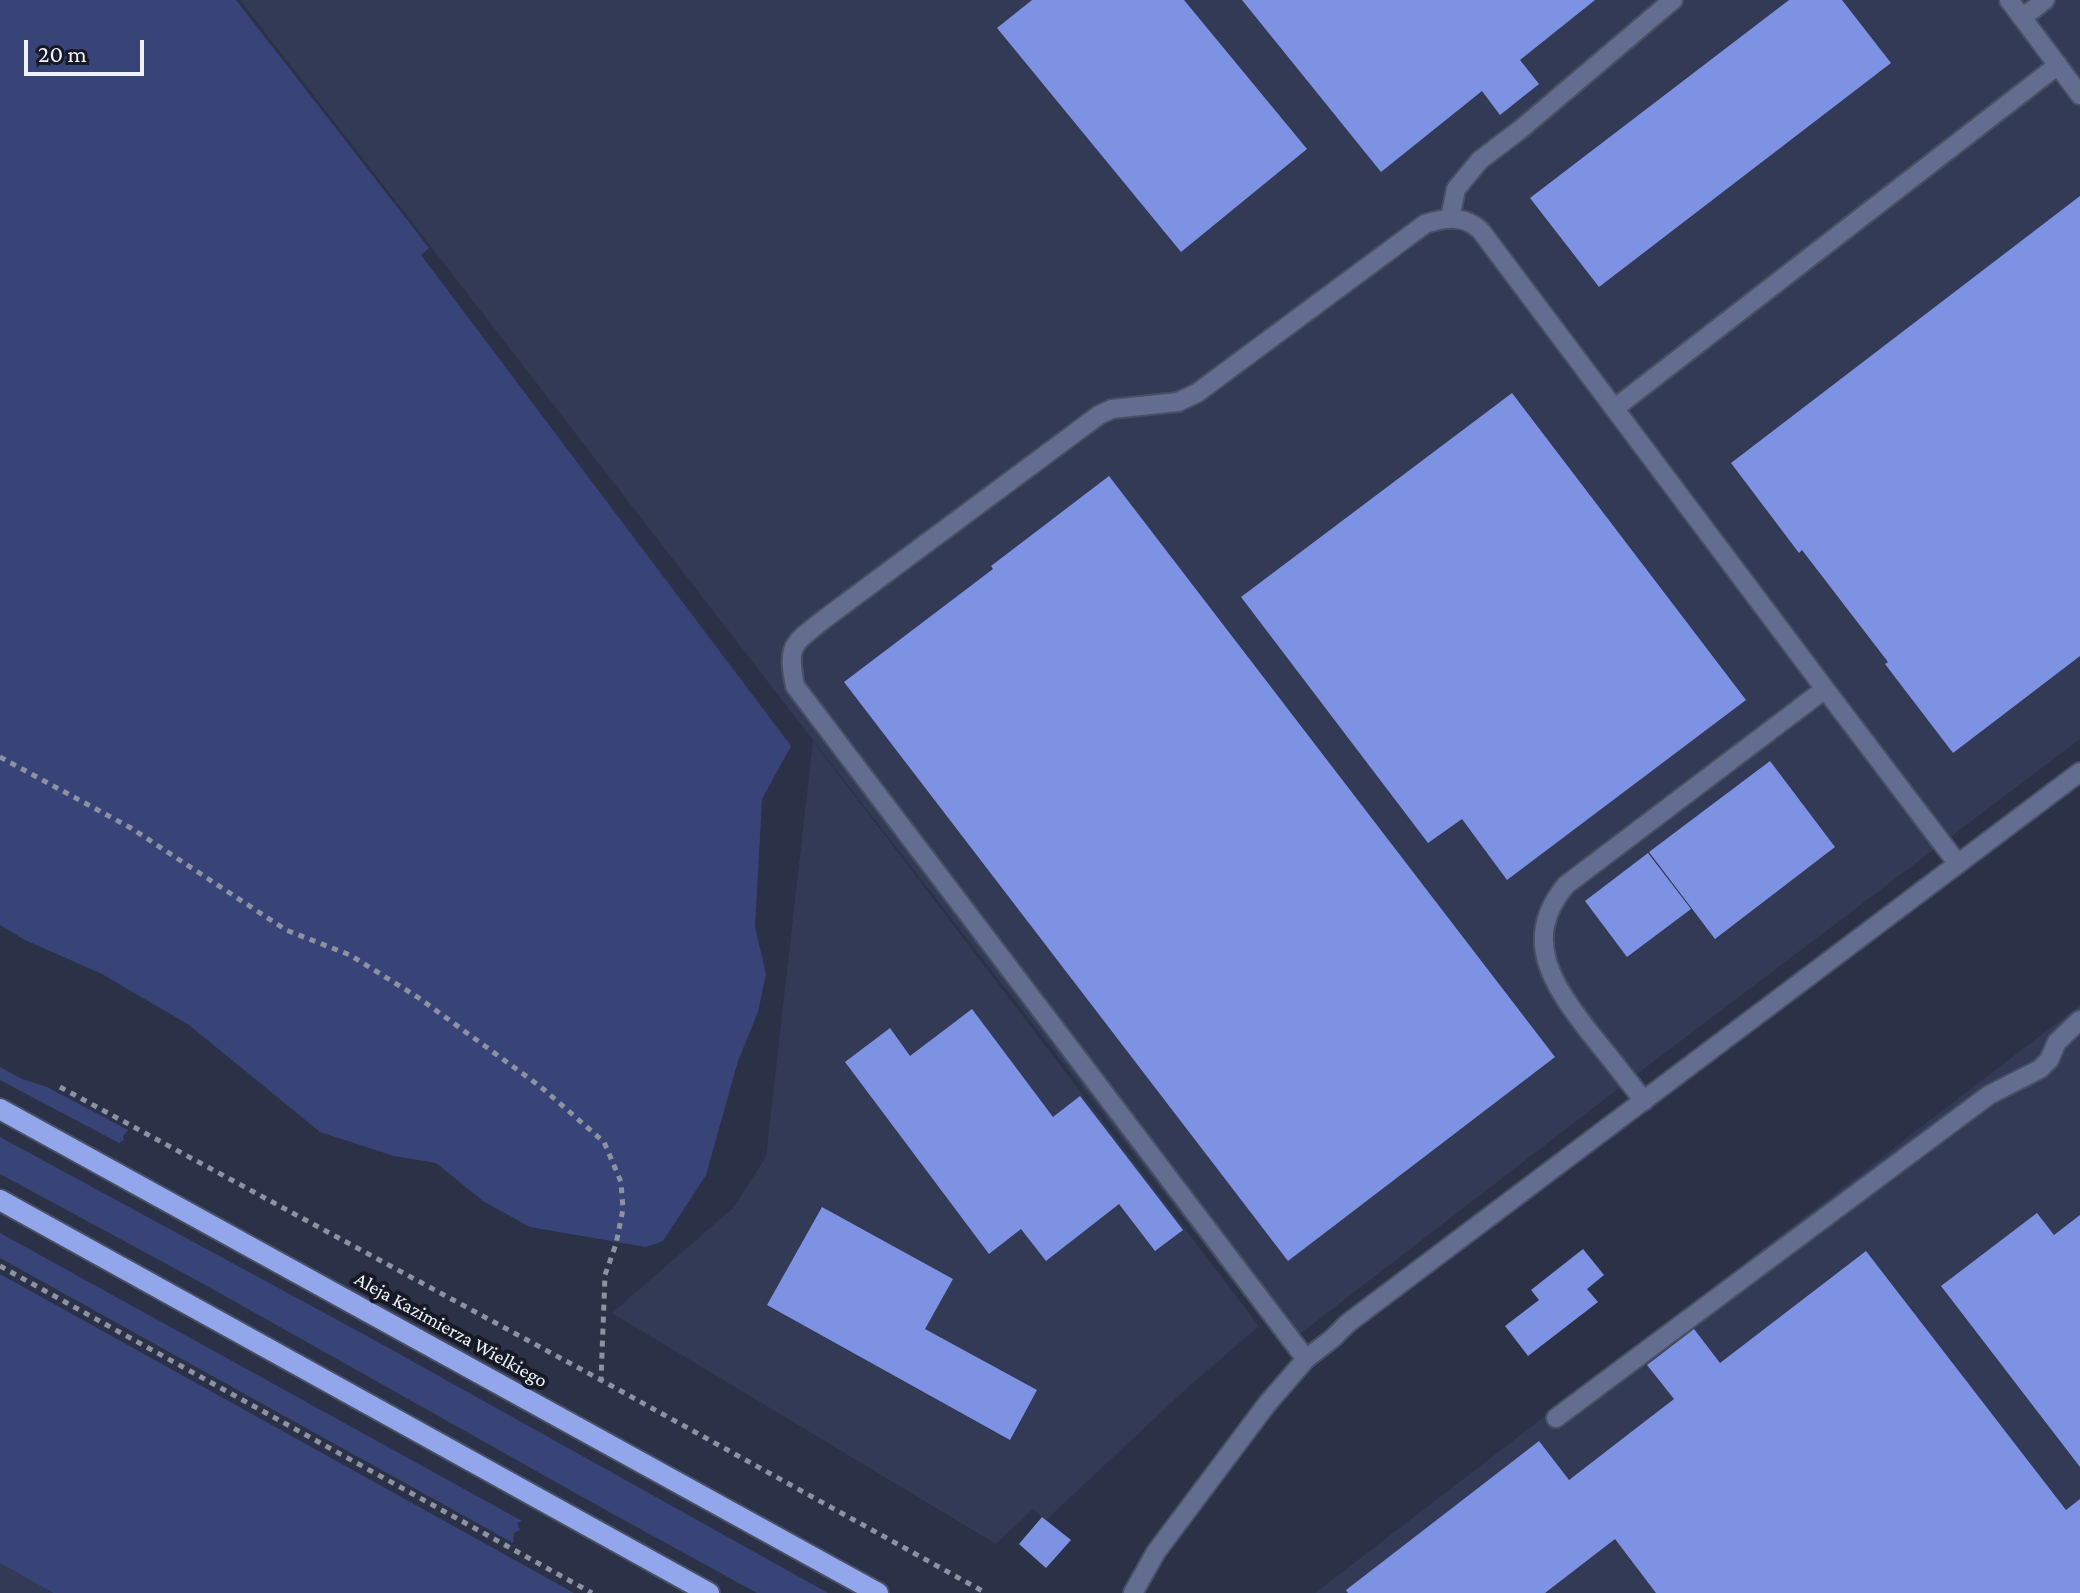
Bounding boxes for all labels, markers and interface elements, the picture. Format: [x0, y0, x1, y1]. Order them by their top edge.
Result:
scale bar [28, 24, 148, 74]
text: 20 m [38, 40, 87, 67]
street label: Aleja Kazimierza Wielkiego [350, 1267, 552, 1393]

